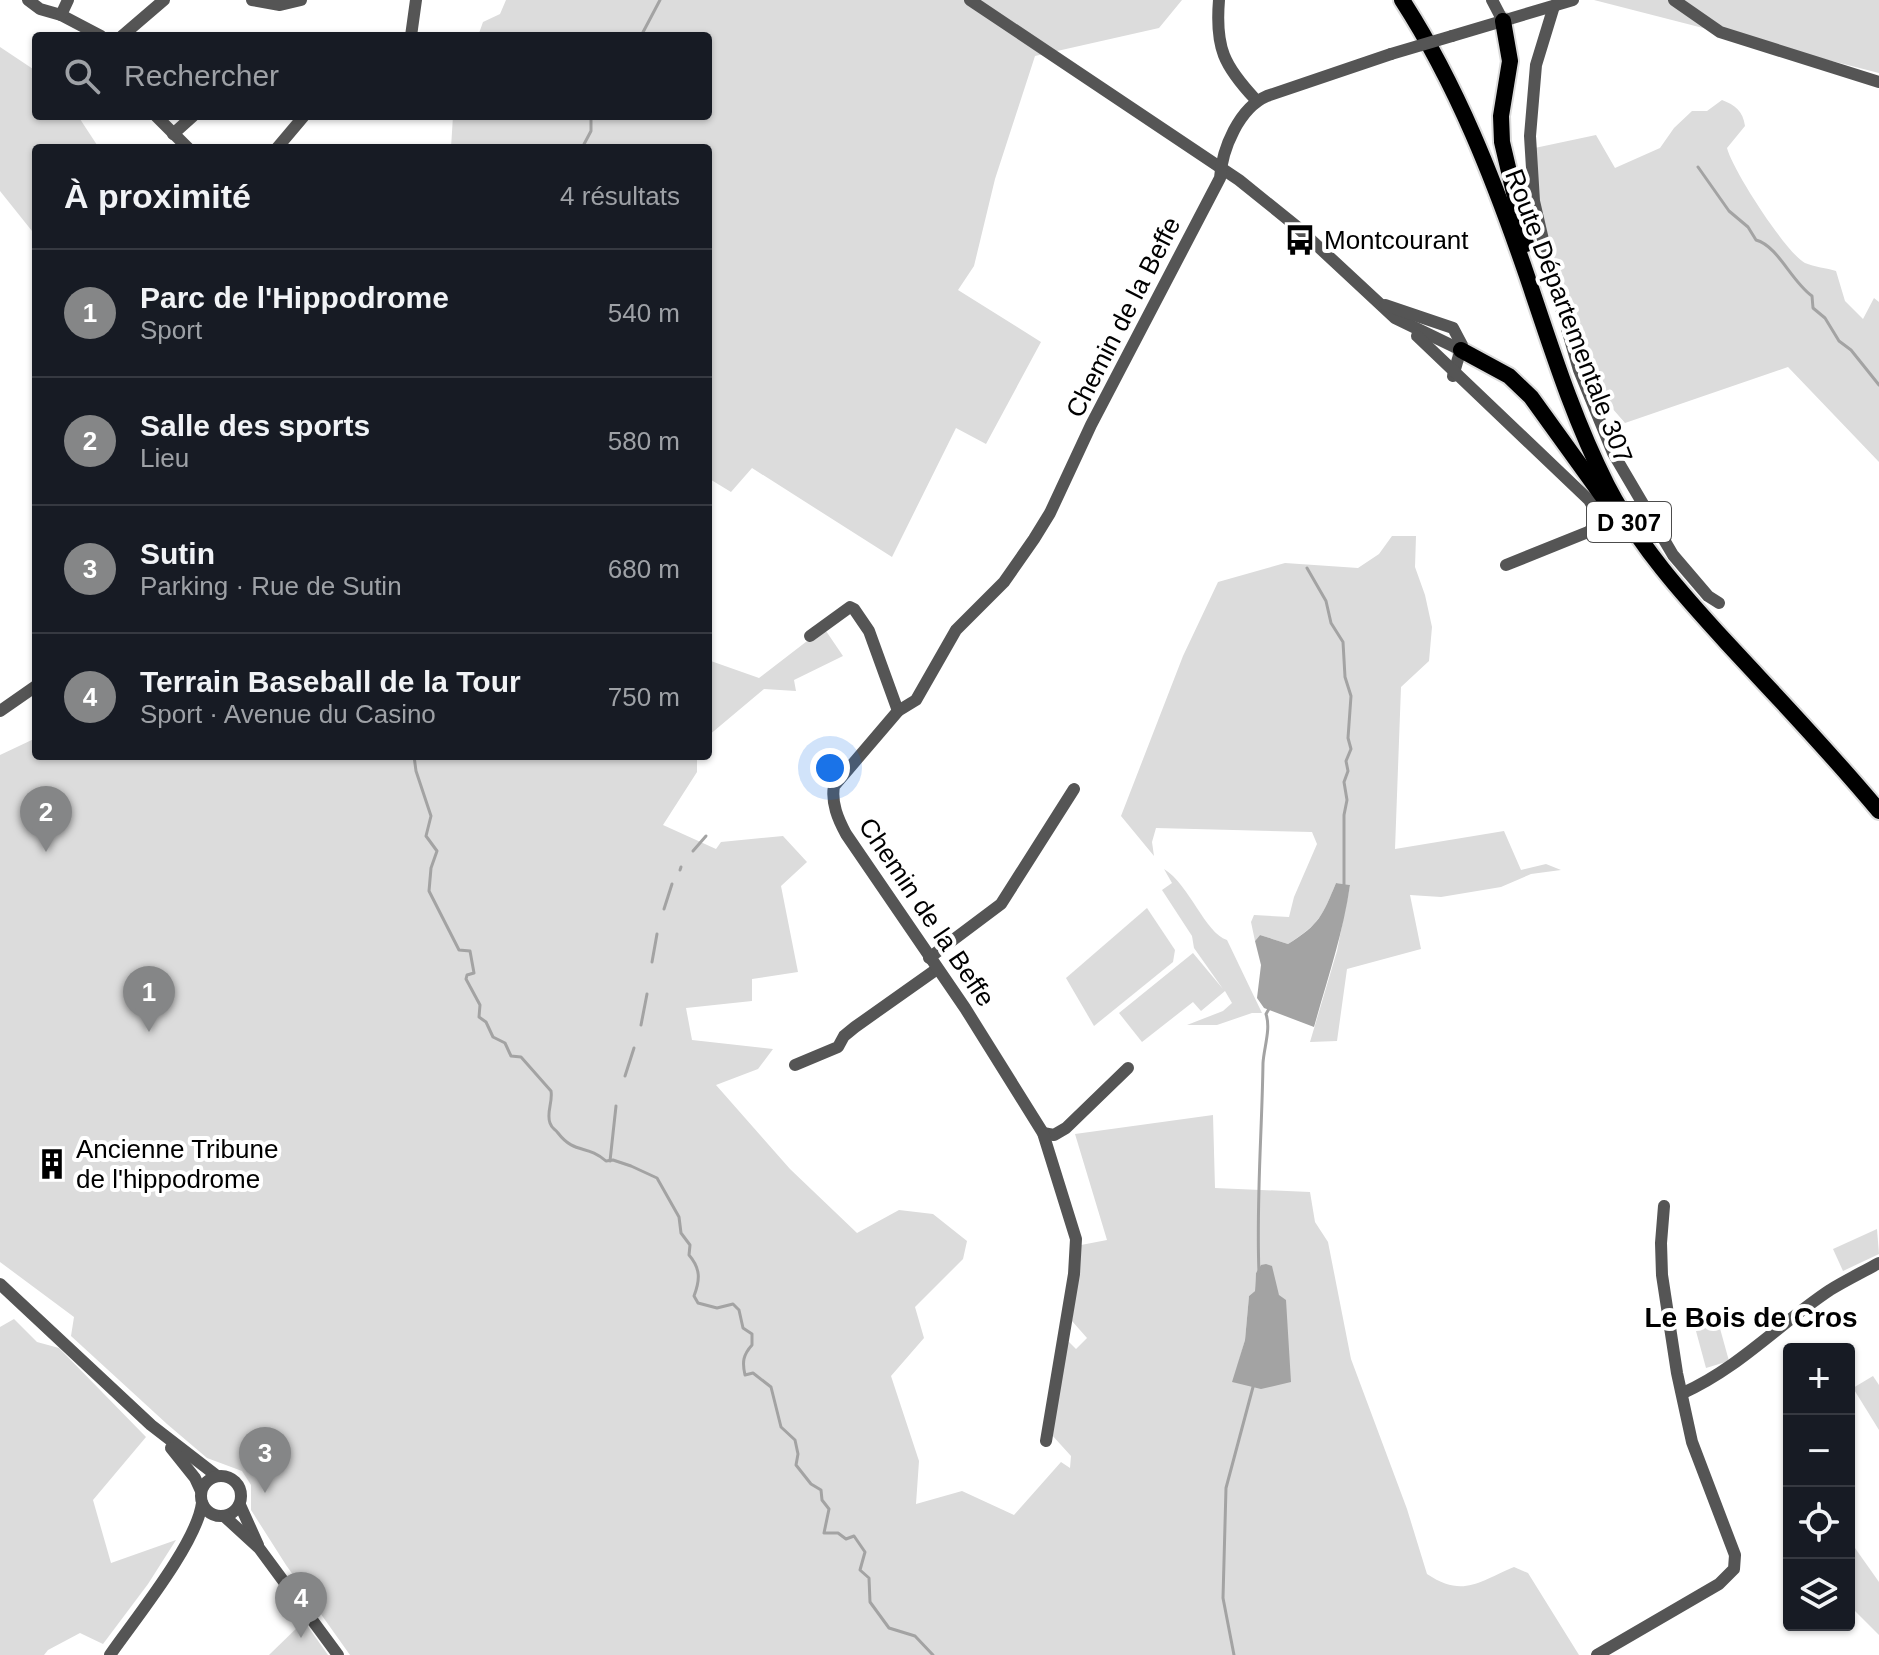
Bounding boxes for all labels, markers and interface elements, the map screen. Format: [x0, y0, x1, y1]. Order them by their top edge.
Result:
search box [32, 32, 712, 120]
icon: search [60, 54, 104, 98]
text: Rechercher [124, 59, 279, 92]
street label: Route Départementale 307 [1499, 165, 1639, 467]
text: À proximité [64, 177, 251, 215]
text: 4 résultats [560, 181, 680, 211]
street label: Chemin de la Beffe [1060, 212, 1186, 422]
bus stop icon: Montcourant [1283, 223, 1317, 257]
place label: Montcourant [1324, 225, 1469, 255]
text: Parc de l'Hippodrome [140, 281, 449, 314]
text: 1 [83, 298, 97, 328]
text: 540 m [608, 298, 680, 328]
text: Sport [140, 315, 202, 345]
text: Salle des sports [140, 409, 370, 442]
text: 2 [83, 426, 97, 456]
text: 580 m [608, 426, 680, 456]
text: Lieu [140, 443, 189, 473]
road number: D 307 [1587, 502, 1671, 542]
text: Sutin [140, 537, 215, 570]
text: 3 [83, 554, 97, 584]
text: 680 m [608, 554, 680, 584]
text: Parking · Rue de Sutin [140, 571, 402, 601]
text: Terrain Baseball de la Tour [140, 665, 521, 698]
text: 4 [83, 682, 97, 712]
text: 750 m [608, 682, 680, 712]
text: Sport · Avenue du Casino [140, 699, 436, 729]
your location [810, 748, 850, 788]
pin: 2 [20, 786, 72, 852]
street label: Chemin de la Beffe [853, 812, 1001, 1012]
pin: 1 [123, 966, 175, 1032]
place label: Ancienne Tribune de l'hippodrome [76, 1134, 278, 1194]
building icon: Ancienne Tribune de l'hippodrome [35, 1147, 69, 1181]
district label: Le Bois de Cros [1644, 1302, 1858, 1333]
map controls [1783, 1343, 1855, 1631]
button: + [1783, 1343, 1855, 1415]
button: − [1783, 1415, 1855, 1487]
pin: 3 [239, 1427, 291, 1493]
button: locate [1783, 1487, 1855, 1559]
button: layers [1783, 1559, 1855, 1631]
pin: 4 [275, 1572, 327, 1638]

